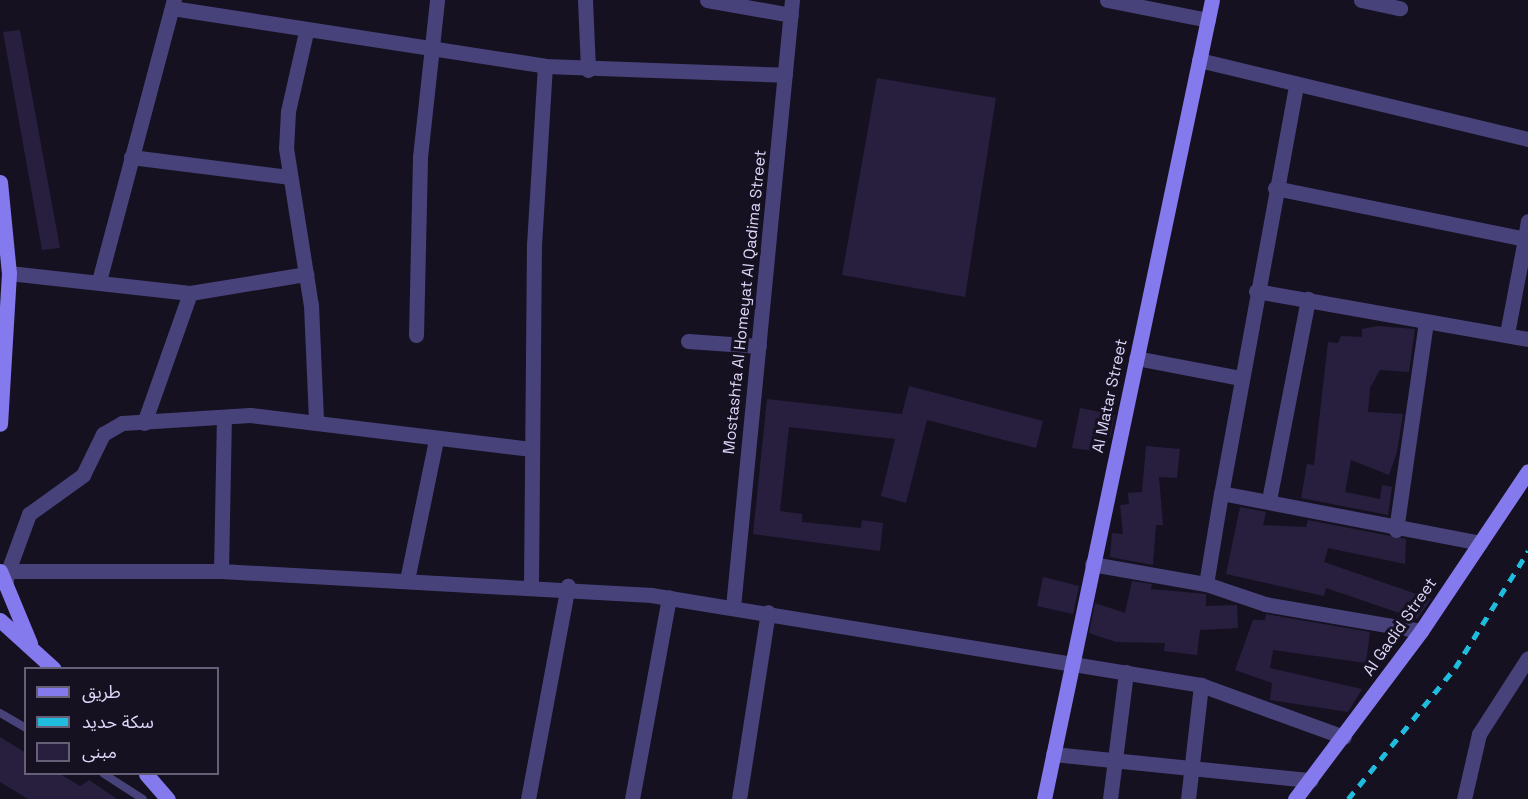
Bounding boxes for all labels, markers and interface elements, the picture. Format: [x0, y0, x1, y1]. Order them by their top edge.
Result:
street label: Mostashfa Al Homeyat Al Qadima Street [719, 149, 771, 455]
street label: Al Matar Street [1089, 337, 1131, 455]
street label: Al Gadid Street [1359, 574, 1441, 680]
legend [24, 667, 219, 775]
text: طريق [82, 680, 121, 703]
text: سكة حديد [82, 710, 154, 733]
text: مبنى [82, 740, 117, 763]

